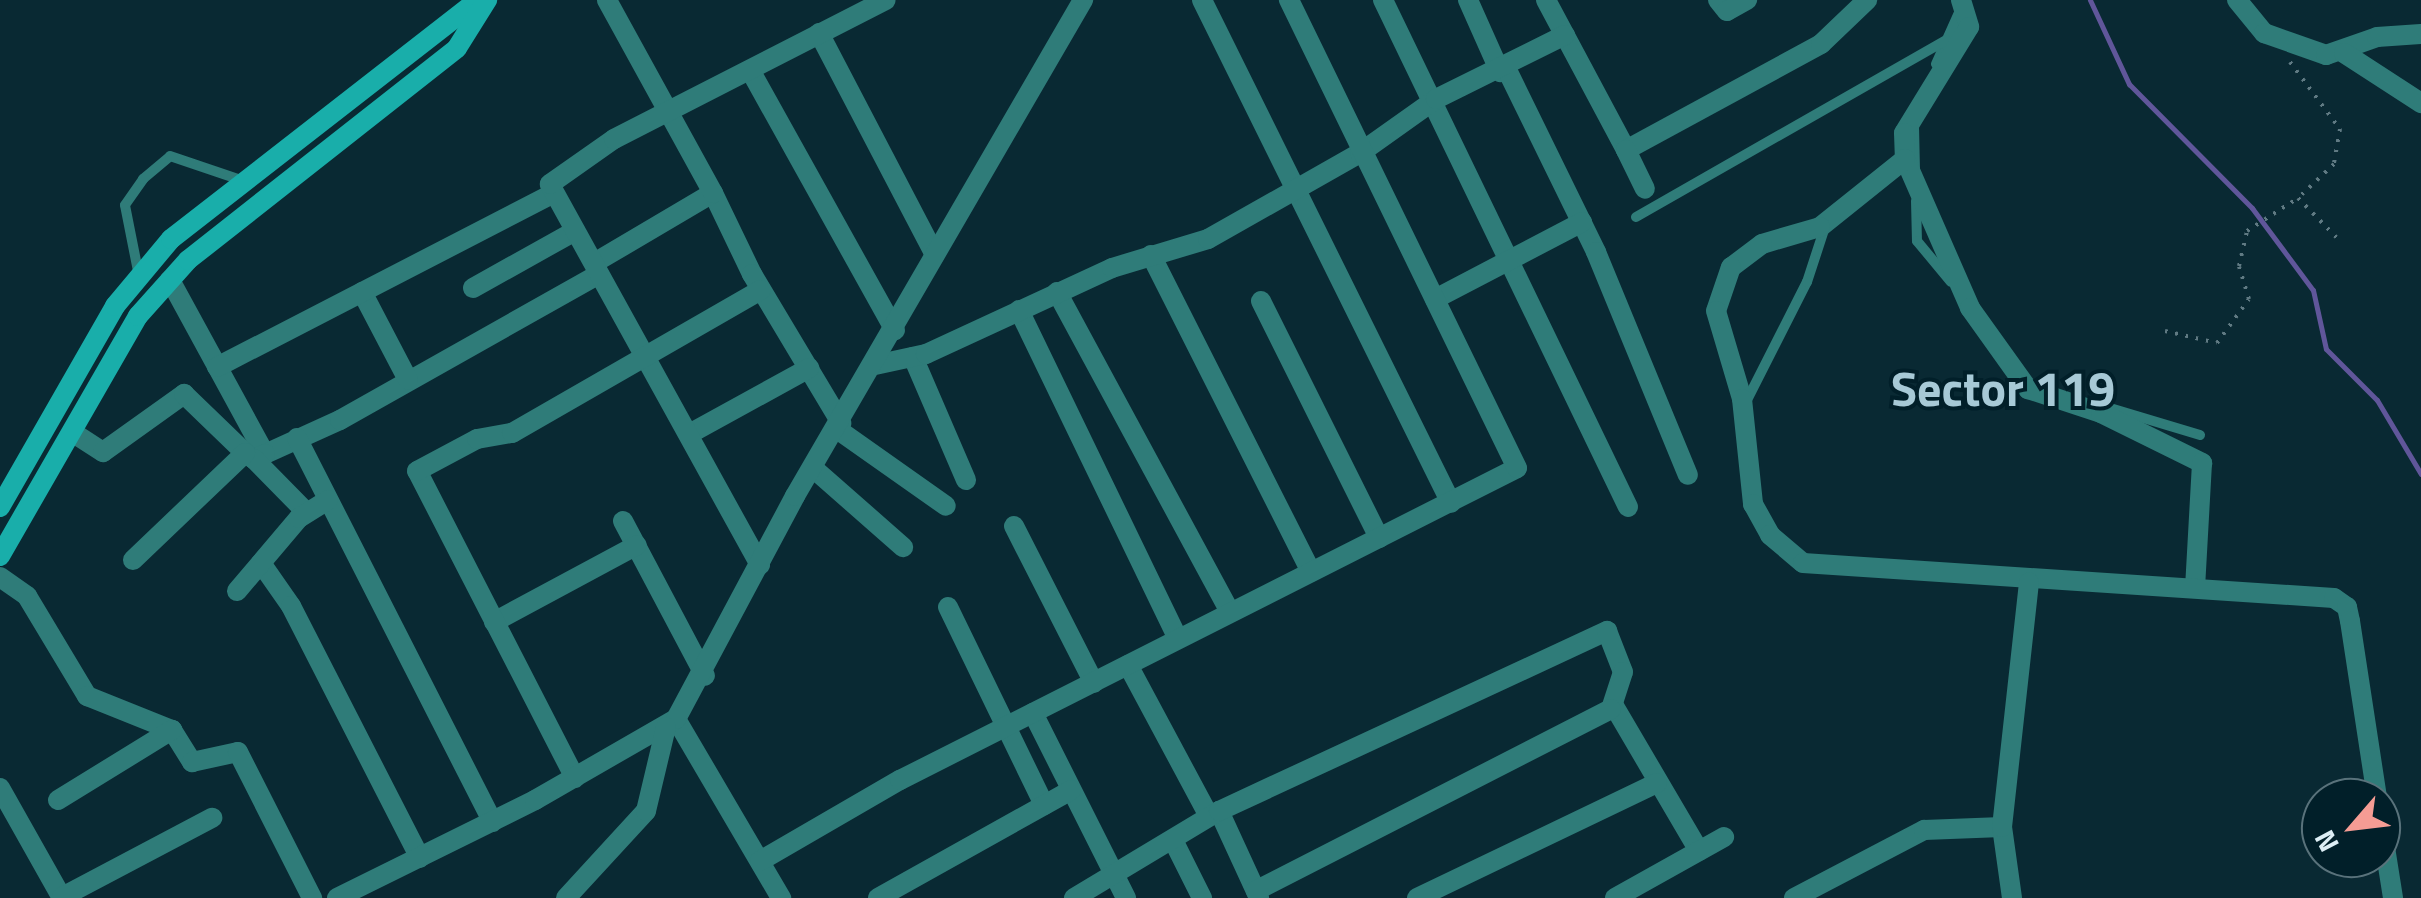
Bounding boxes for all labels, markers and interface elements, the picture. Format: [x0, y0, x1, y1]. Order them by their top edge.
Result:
district label: Sector 119 [1891, 360, 2115, 418]
north arrow [2301, 778, 2401, 878]
text: N [2302, 823, 2349, 860]

